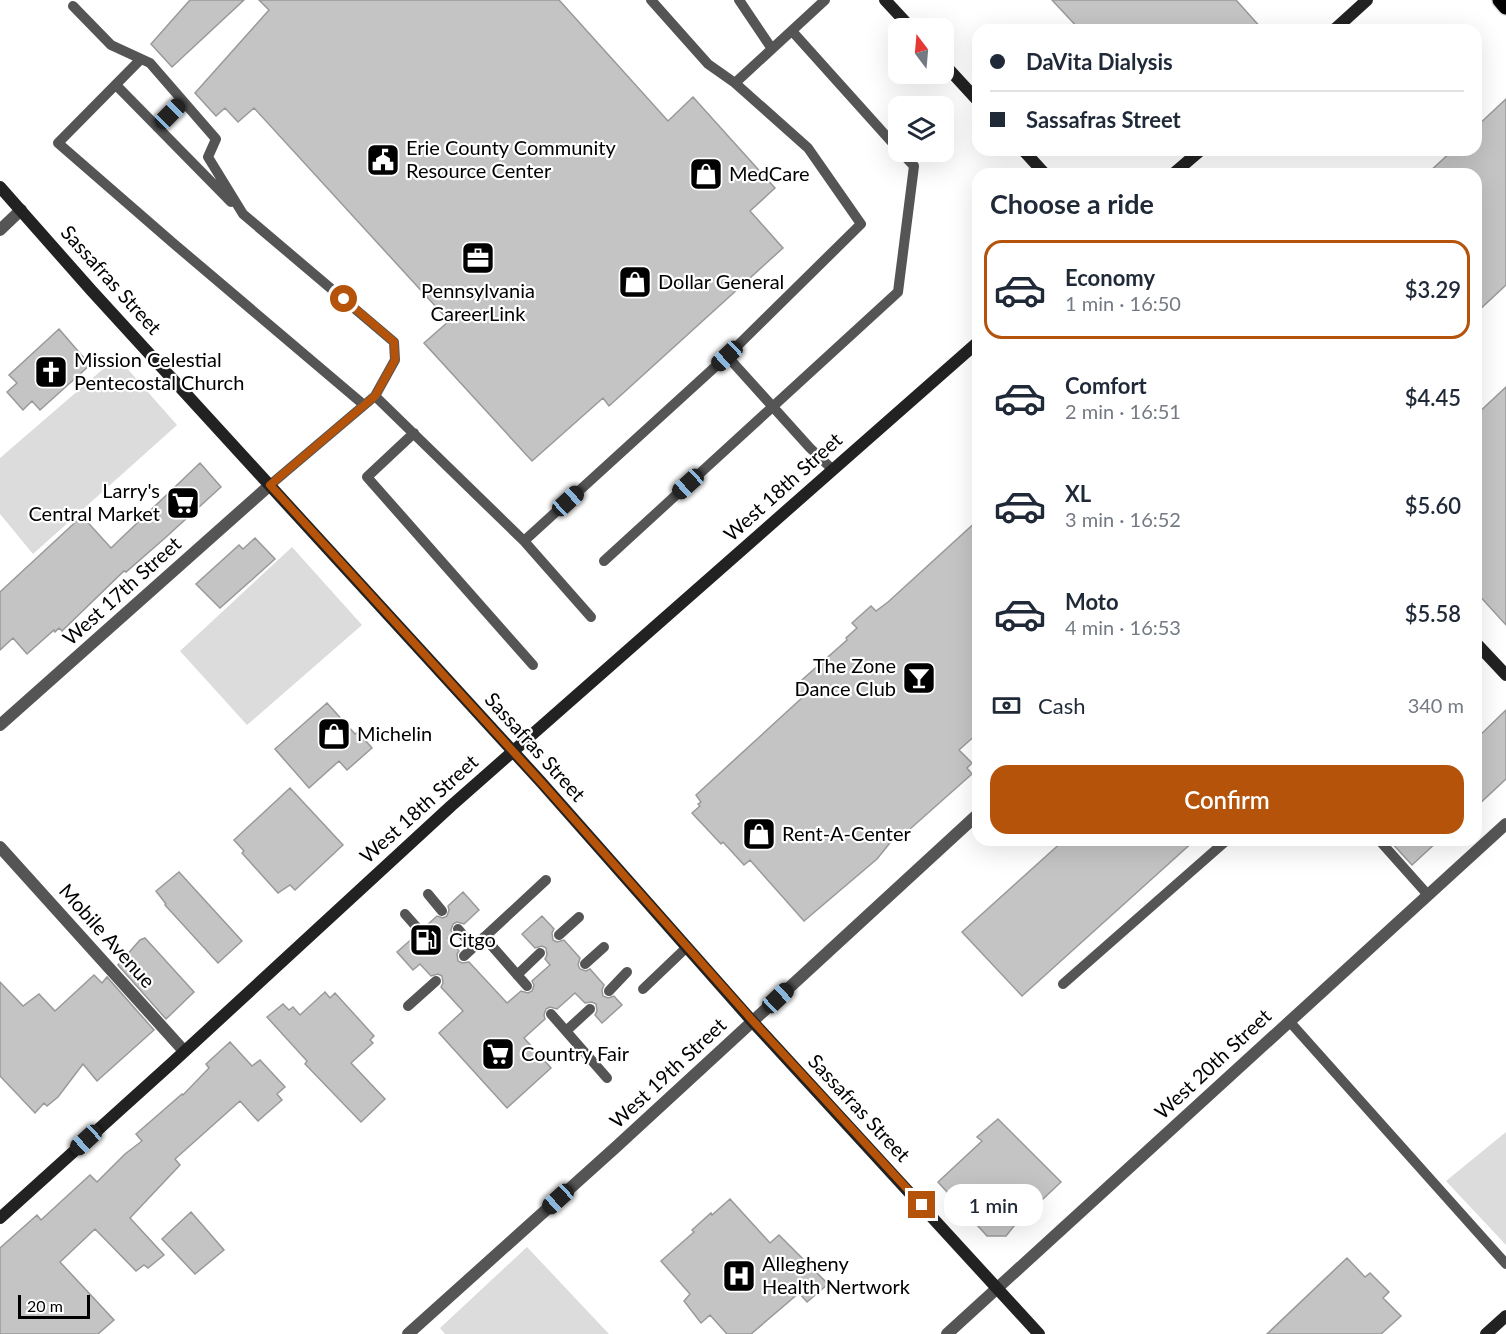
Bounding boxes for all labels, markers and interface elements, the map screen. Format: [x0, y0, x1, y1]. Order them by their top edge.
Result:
north arrow [888, 18, 954, 84]
map controls [888, 18, 954, 162]
text: DaVita Dialysis [1026, 48, 1173, 75]
car [151, 95, 189, 133]
button: layers [888, 96, 954, 162]
text: Sassafras Street [1026, 106, 1181, 133]
place label: Erie County Community Resource Center [406, 135, 616, 182]
public building icon: Erie County Community Resource Center [365, 142, 401, 178]
shop icon: MedCare [688, 156, 724, 192]
place label: MedCare [729, 161, 810, 185]
text: Choose a ride [990, 187, 1154, 220]
street label: Sassafras Street [57, 220, 167, 339]
office icon: Pennsylvania CareerLink [460, 240, 496, 276]
icon: car [993, 263, 1047, 317]
shop icon: Dollar General [617, 264, 653, 300]
text: Economy [1065, 264, 1155, 291]
place label: Dollar General [658, 269, 784, 293]
text: $3.29 [1405, 276, 1461, 303]
place label: Pennsylvania CareerLink [421, 278, 535, 325]
route start [330, 285, 357, 312]
text: 1 min · 16:50 [1065, 291, 1181, 315]
car [708, 337, 746, 375]
place label: Mission Celestial Pentecostal Church [74, 347, 244, 394]
church icon: Mission Celestial Pentecostal Church [33, 354, 69, 390]
icon: car [993, 371, 1047, 425]
text: Comfort [1065, 372, 1147, 399]
text: $4.45 [1405, 384, 1461, 411]
text: 2 min · 16:51 [1065, 399, 1181, 423]
street label: West 18th Street [718, 427, 846, 545]
car [669, 465, 707, 503]
place label: Larry's Central Market [28, 478, 160, 525]
icon: car [993, 479, 1047, 533]
text: XL [1065, 480, 1091, 507]
car [549, 482, 587, 520]
supermarket icon: Larry's Central Market [165, 485, 201, 521]
text: $5.60 [1405, 492, 1461, 519]
text: 3 min · 16:52 [1065, 507, 1181, 531]
street label: West 17th Street [57, 531, 185, 649]
icon: car [993, 587, 1047, 641]
text: Moto [1065, 588, 1119, 615]
text: $5.58 [1405, 600, 1461, 627]
text: 4 min · 16:53 [1065, 615, 1181, 639]
place label: The Zone Dance Club [794, 653, 896, 700]
bar icon: The Zone Dance Club [901, 660, 937, 696]
street label: Sassafras Street [481, 687, 591, 806]
icon: cash [990, 689, 1023, 722]
text: Cash [1038, 692, 1085, 719]
text: 340 m [1408, 693, 1464, 717]
shop icon: Michelin [316, 716, 352, 752]
place label: Michelin [357, 721, 432, 745]
street label: West 18th Street [354, 749, 482, 867]
button: Confirm [990, 765, 1464, 834]
shop icon: Rent-A-Center [741, 816, 777, 852]
place label: Rent-A-Center [782, 821, 911, 845]
street label: Mobile Avenue [55, 878, 161, 992]
fuel station icon: Citgo [408, 922, 444, 958]
place label: Citgo [449, 927, 496, 951]
car [759, 979, 797, 1017]
street label: West 20th Street [1149, 1003, 1276, 1123]
street label: West 19th Street [604, 1012, 731, 1132]
supermarket icon: Country Fair [480, 1036, 516, 1072]
place label: Country Fair [521, 1041, 630, 1065]
street label: Sassafras Street [804, 1049, 916, 1166]
car [67, 1121, 105, 1159]
car [539, 1180, 577, 1218]
callout: 1 min [943, 1184, 1042, 1226]
route end [908, 1191, 935, 1218]
text: 1 min [969, 1193, 1018, 1217]
place label: Allegheny Health Nertwork [762, 1251, 911, 1298]
hospital icon: Allegheny Health Nertwork [721, 1258, 757, 1294]
scale bar [18, 1292, 90, 1320]
text: 20 m [27, 1296, 63, 1315]

